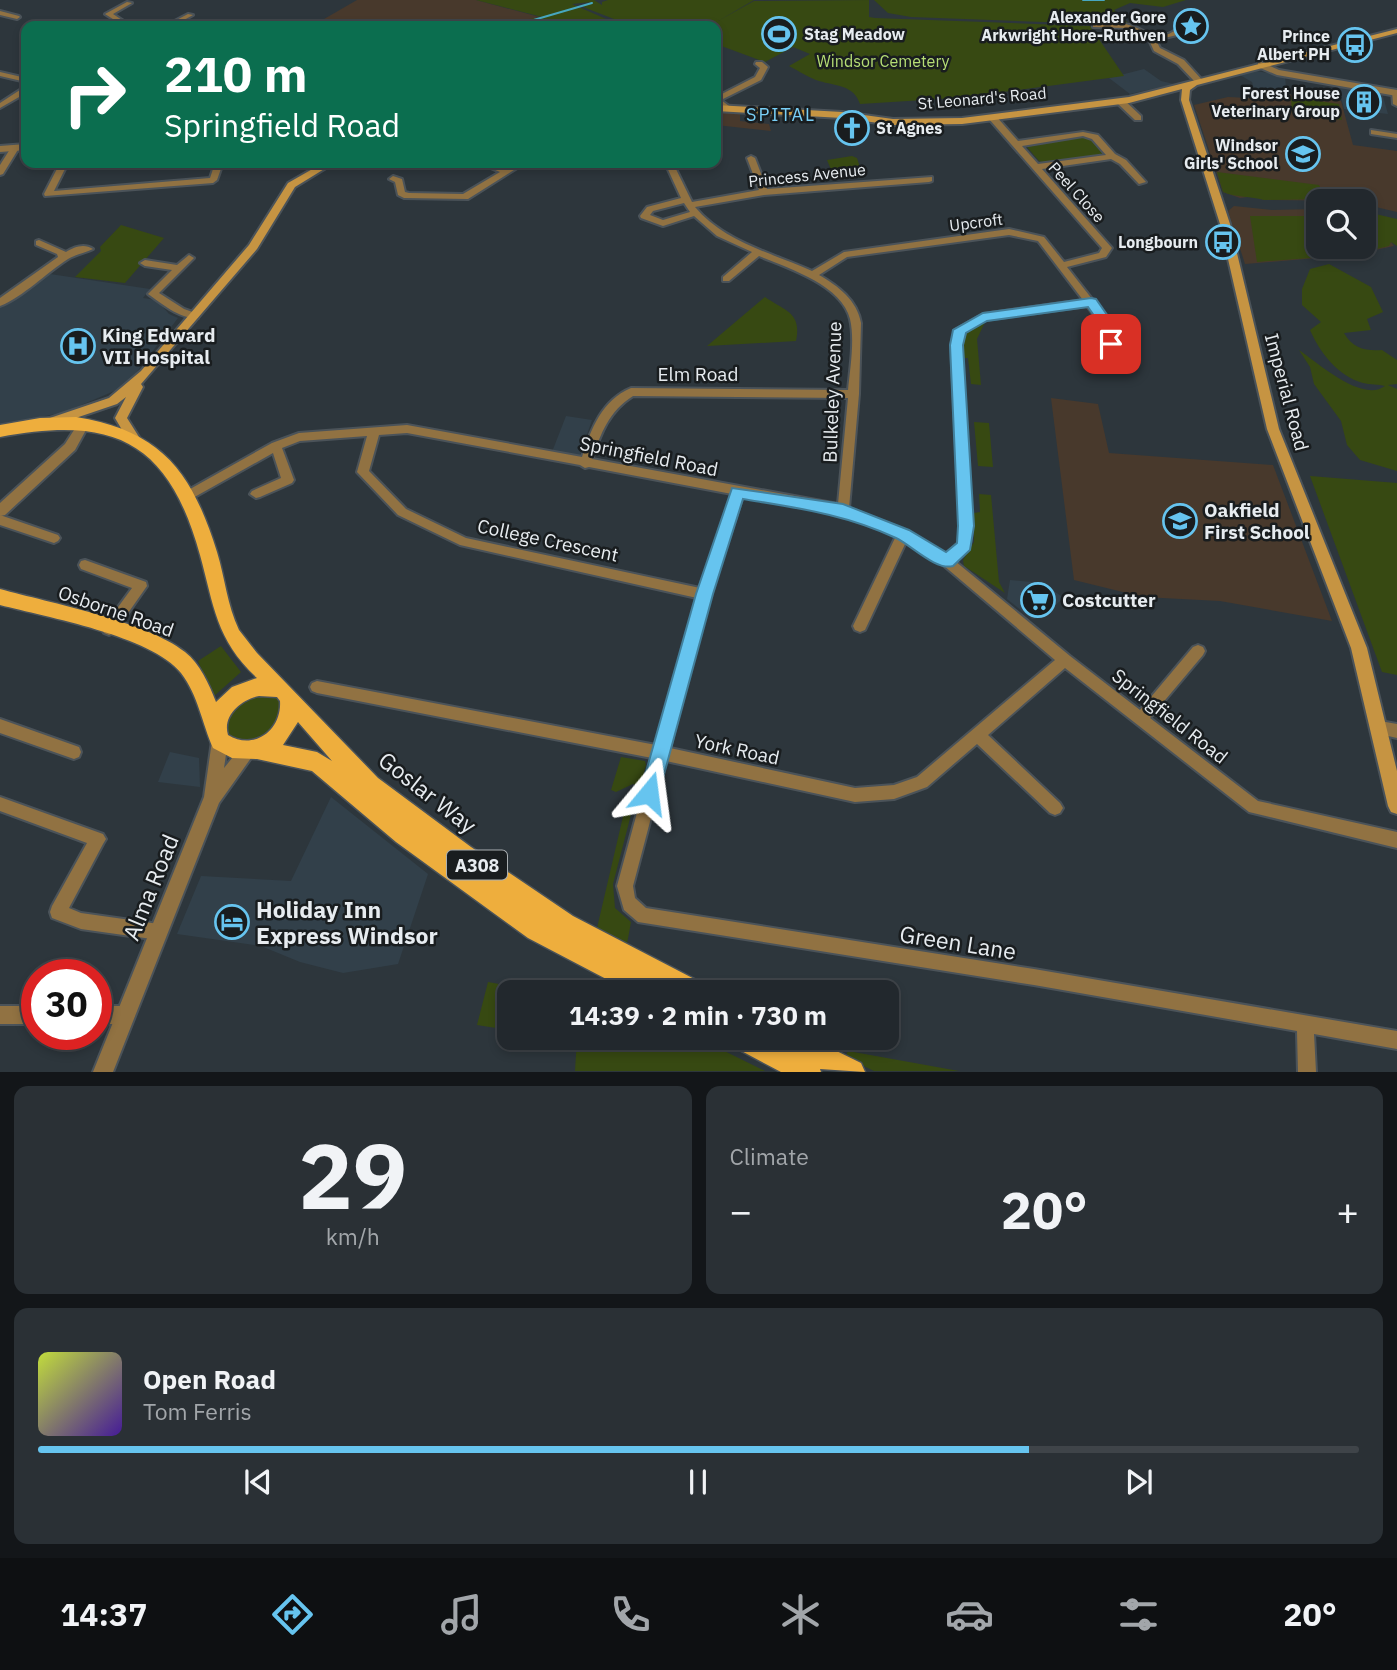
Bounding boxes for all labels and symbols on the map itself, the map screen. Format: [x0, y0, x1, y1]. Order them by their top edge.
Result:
place label: Alexander Gore Arkwright Hore-Ruthven [981, 7, 1166, 45]
place icon: Alexander Gore Arkwright Hore-Ruthven [1172, 7, 1210, 45]
sports icon: Stag Meadow [760, 15, 798, 53]
place label: Stag Meadow [804, 24, 906, 44]
place label: Prince Albert PH [1257, 26, 1330, 64]
bus stop icon: Prince Albert PH [1336, 26, 1374, 64]
park label: Windsor Cemetery [817, 51, 949, 71]
street label: St Leonard's Road [917, 82, 1047, 114]
place label: Forest House Veterinary Group [1211, 83, 1340, 121]
building icon: Forest House Veterinary Group [1345, 83, 1383, 121]
district label: SPITAL [746, 103, 816, 126]
church icon: St Agnes [833, 109, 871, 147]
place label: St Agnes [876, 118, 942, 138]
place label: Windsor Girls' School [1184, 135, 1279, 173]
school or university icon: Windsor Girls' School [1284, 135, 1322, 173]
street label: Peel Close [1045, 157, 1110, 227]
street label: Princess Avenue [747, 159, 867, 191]
street label: Upcroft [948, 209, 1004, 235]
bus stop icon: Longbourn [1204, 223, 1242, 261]
place label: Longbourn [1118, 232, 1198, 252]
pin [1081, 314, 1141, 374]
street label: Bulkeley Avenue [818, 321, 846, 463]
place label: King Edward VII Hospital [102, 323, 216, 369]
hospital icon: King Edward VII Hospital [59, 327, 97, 365]
street label: Imperial Road [1260, 331, 1314, 453]
street label: Elm Road [658, 362, 739, 386]
street label: Springfield Road [578, 431, 720, 481]
place label: Oakfield First School [1204, 498, 1310, 544]
school or university icon: Oakfield First School [1161, 502, 1199, 540]
street label: College Crescent [475, 513, 621, 567]
street label: Osborne Road [55, 580, 177, 642]
supermarket icon: Costcutter [1019, 581, 1057, 619]
place label: Costcutter [1062, 588, 1156, 612]
street label: Springfield Road [1107, 663, 1233, 769]
street label: York Road [692, 728, 782, 770]
street label: Goslar Way [373, 744, 483, 840]
position arrow [612, 756, 686, 830]
street label: Alma Road [115, 830, 185, 944]
road number: A308 [447, 850, 507, 880]
place label: Holiday Inn Express Windsor [256, 894, 438, 950]
hotel icon: Holiday Inn Express Windsor [213, 903, 251, 941]
street label: Green Lane [898, 918, 1018, 966]
speed limit sign: 30 [21, 959, 112, 1050]

